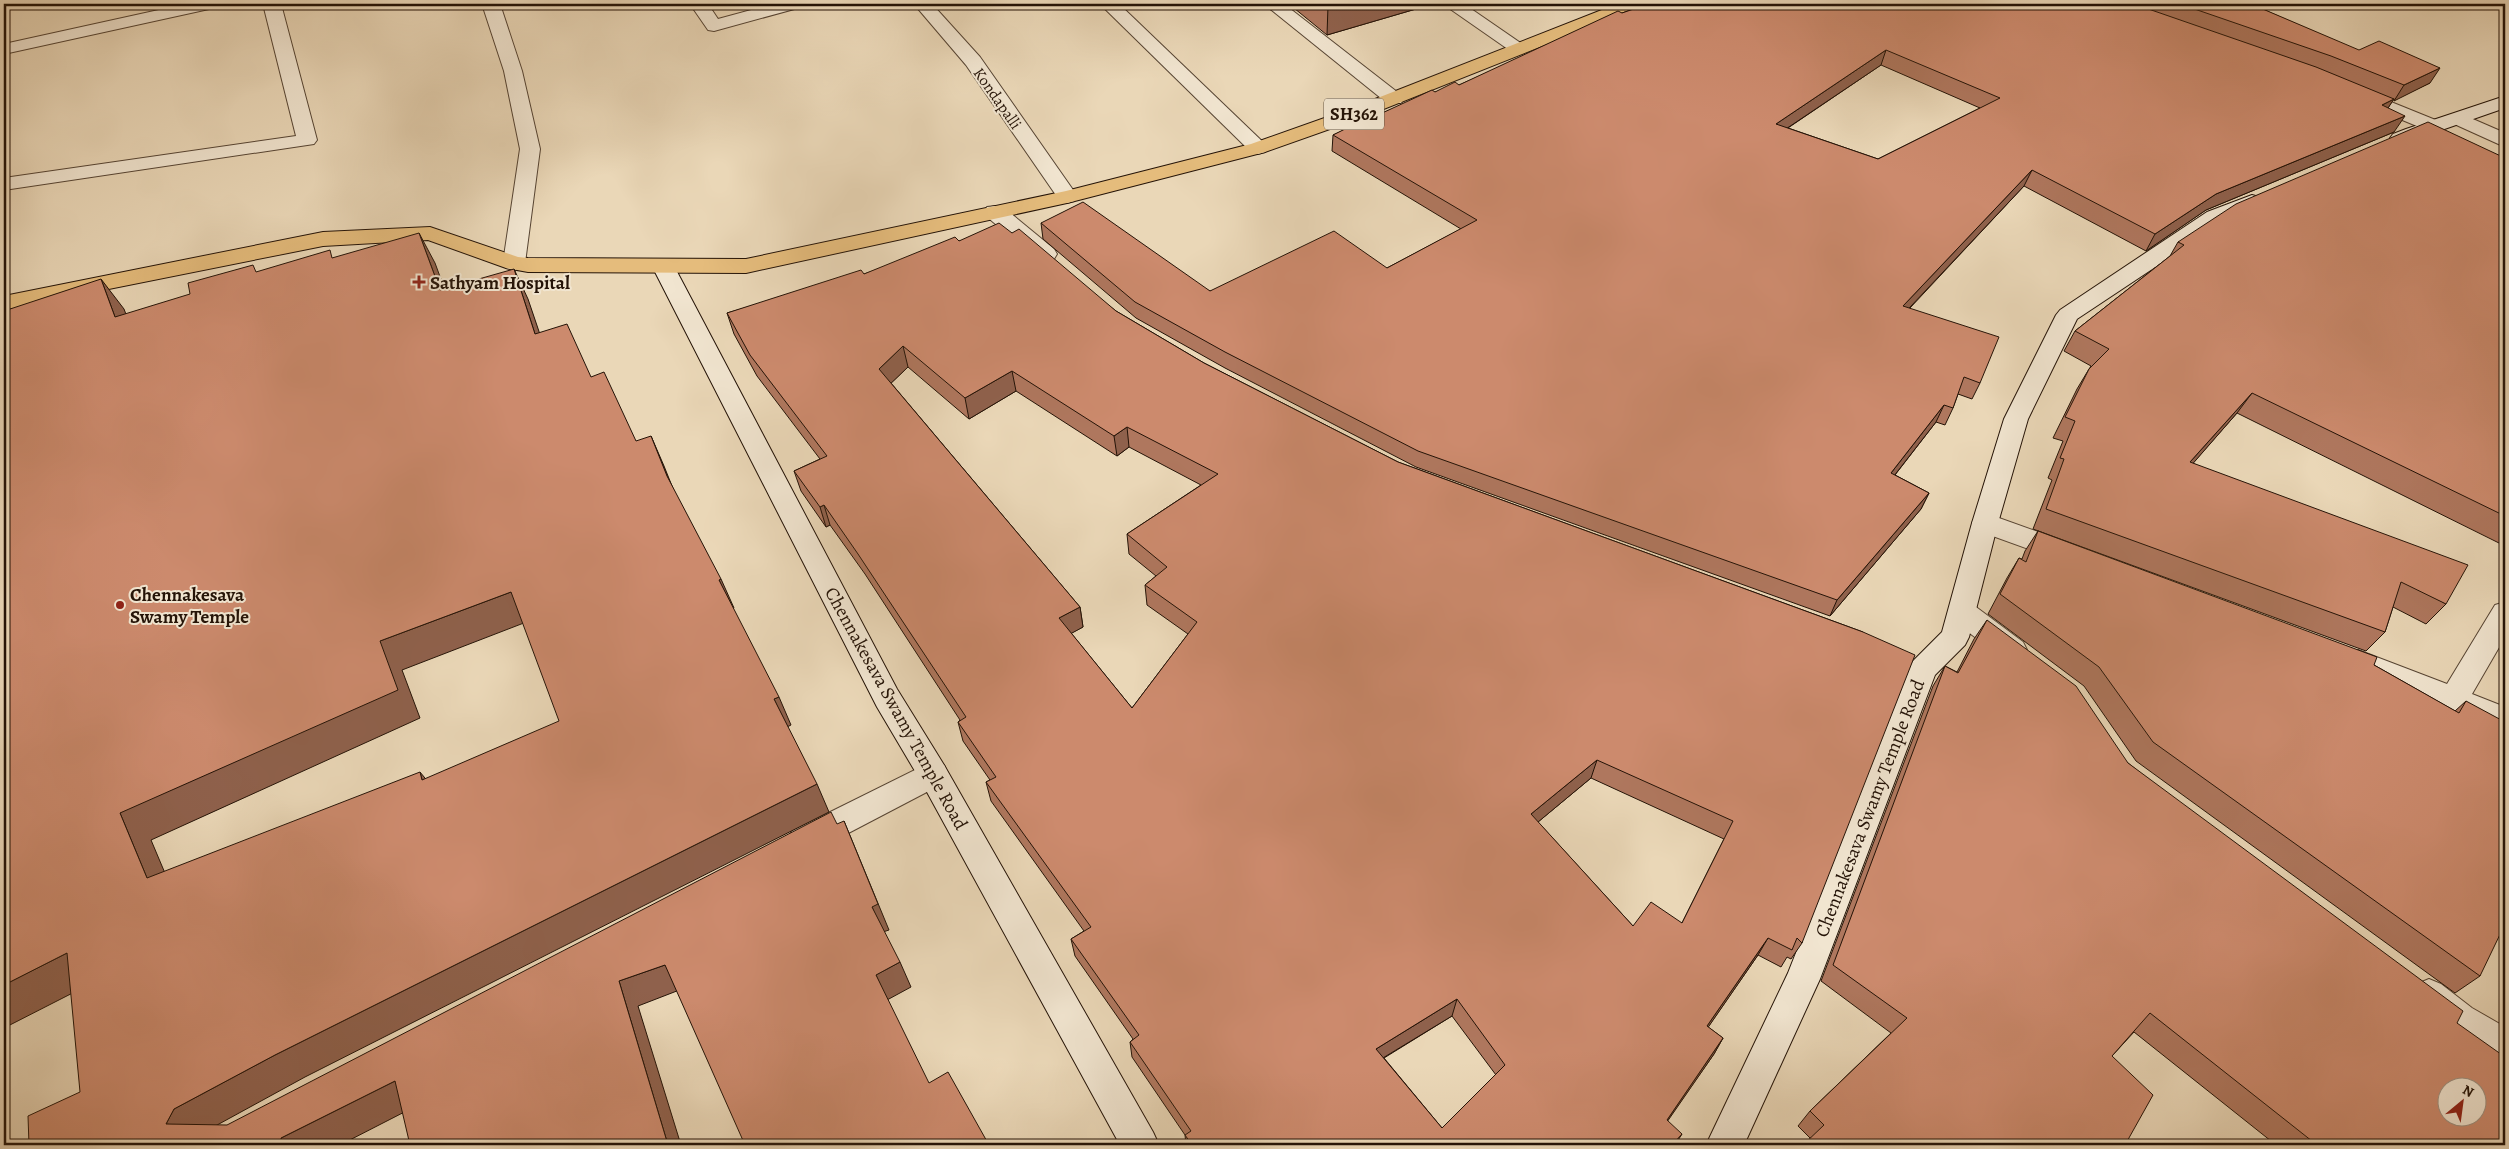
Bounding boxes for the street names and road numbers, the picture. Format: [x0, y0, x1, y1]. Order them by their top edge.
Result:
street label: Kondapalli [968, 63, 1026, 134]
road number: SH362 [1324, 98, 1384, 130]
street label: Chennakesava Swamy Temple Road [818, 582, 974, 835]
street label: Chennakesava Swamy Temple Road [1809, 675, 1931, 941]

